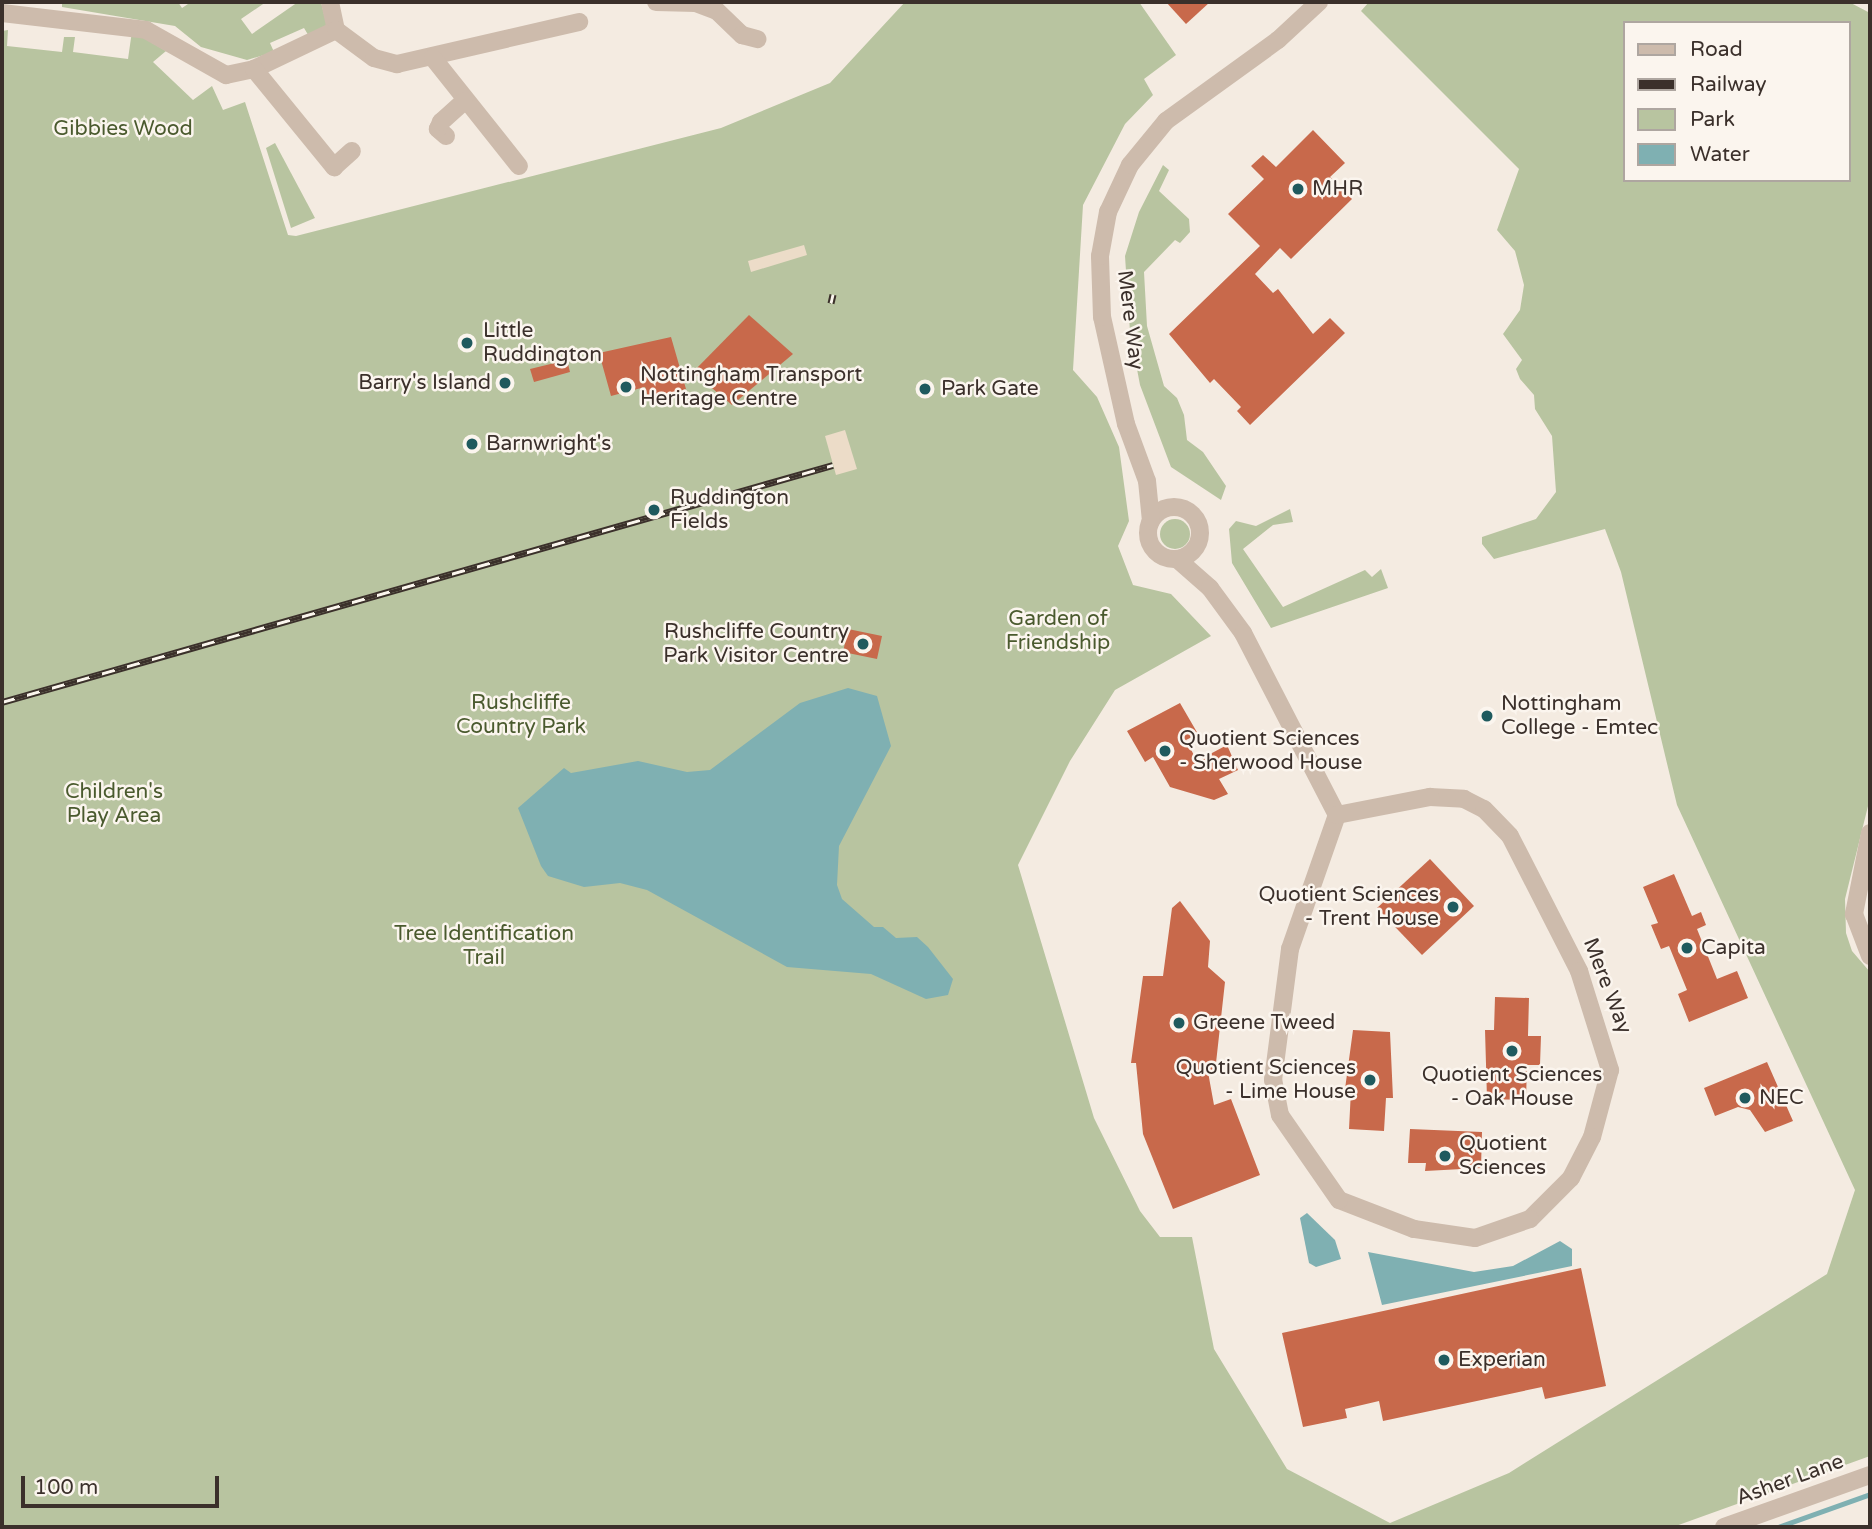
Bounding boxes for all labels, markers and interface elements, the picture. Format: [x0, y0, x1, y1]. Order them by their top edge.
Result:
legend [1624, 21, 1851, 182]
text: Road [1690, 37, 1743, 62]
text: Railway [1690, 72, 1767, 97]
text: Park [1690, 107, 1735, 132]
park label: Gibbies Wood [53, 116, 193, 142]
text: Water [1690, 142, 1750, 167]
place label: MHR [1312, 176, 1363, 202]
marker: MHR [1290, 181, 1306, 197]
street label: Mere Way [1111, 269, 1149, 371]
place label: Little Ruddington [483, 318, 602, 368]
marker: Little Ruddington [457, 333, 477, 353]
place label: Nottingham Transport Heritage Centre [640, 362, 862, 412]
place label: Barry's Island [358, 370, 491, 396]
marker: Barry's Island [497, 375, 513, 391]
place label: Park Gate [941, 376, 1039, 402]
marker: Nottingham Transport Heritage Centre [618, 379, 634, 395]
marker: Park Gate [915, 379, 935, 399]
place label: Barnwright's [486, 431, 611, 457]
marker: Barnwright's [464, 436, 480, 452]
place label: Ruddington Fields [670, 485, 789, 535]
marker: Ruddington Fields [644, 500, 664, 520]
park label: Garden of Friendship [1006, 606, 1110, 656]
place label: Rushcliffe Country Park Visitor Centre [663, 619, 849, 669]
marker: Rushcliffe Country Park Visitor Centre [855, 636, 871, 652]
park label: Rushcliffe Country Park [456, 690, 586, 740]
place label: Nottingham College - Emtec [1501, 691, 1658, 741]
marker: Nottingham College - Emtec [1479, 708, 1495, 724]
place label: Quotient Sciences - Sherwood House [1179, 726, 1362, 776]
marker: Quotient Sciences - Sherwood House [1157, 743, 1173, 759]
park label: Children's Play Area [65, 779, 163, 829]
place label: Quotient Sciences - Trent House [1258, 882, 1439, 932]
marker: Quotient Sciences - Trent House [1445, 899, 1461, 915]
park label: Tree Identification Trail [394, 921, 574, 971]
street label: Mere Way [1577, 935, 1637, 1037]
place label: Capita [1701, 935, 1766, 961]
marker: Capita [1679, 940, 1695, 956]
place label: Greene Tweed [1193, 1010, 1335, 1036]
marker: Greene Tweed [1171, 1015, 1187, 1031]
marker: Quotient Sciences - Oak House [1504, 1043, 1520, 1059]
place label: Quotient Sciences - Lime House [1175, 1055, 1356, 1105]
place label: Quotient Sciences - Oak House [1422, 1062, 1602, 1112]
marker: Quotient Sciences - Lime House [1362, 1072, 1378, 1088]
place label: NEC [1759, 1085, 1804, 1111]
marker: NEC [1737, 1090, 1753, 1106]
place label: Quotient Sciences [1459, 1131, 1547, 1181]
marker: Quotient Sciences [1437, 1148, 1453, 1164]
place label: Experian [1458, 1347, 1546, 1373]
marker: Experian [1436, 1352, 1452, 1368]
street label: Asher Lane [1733, 1449, 1847, 1511]
scale bar [24, 1462, 222, 1506]
text: 100 m [34, 1475, 98, 1500]

